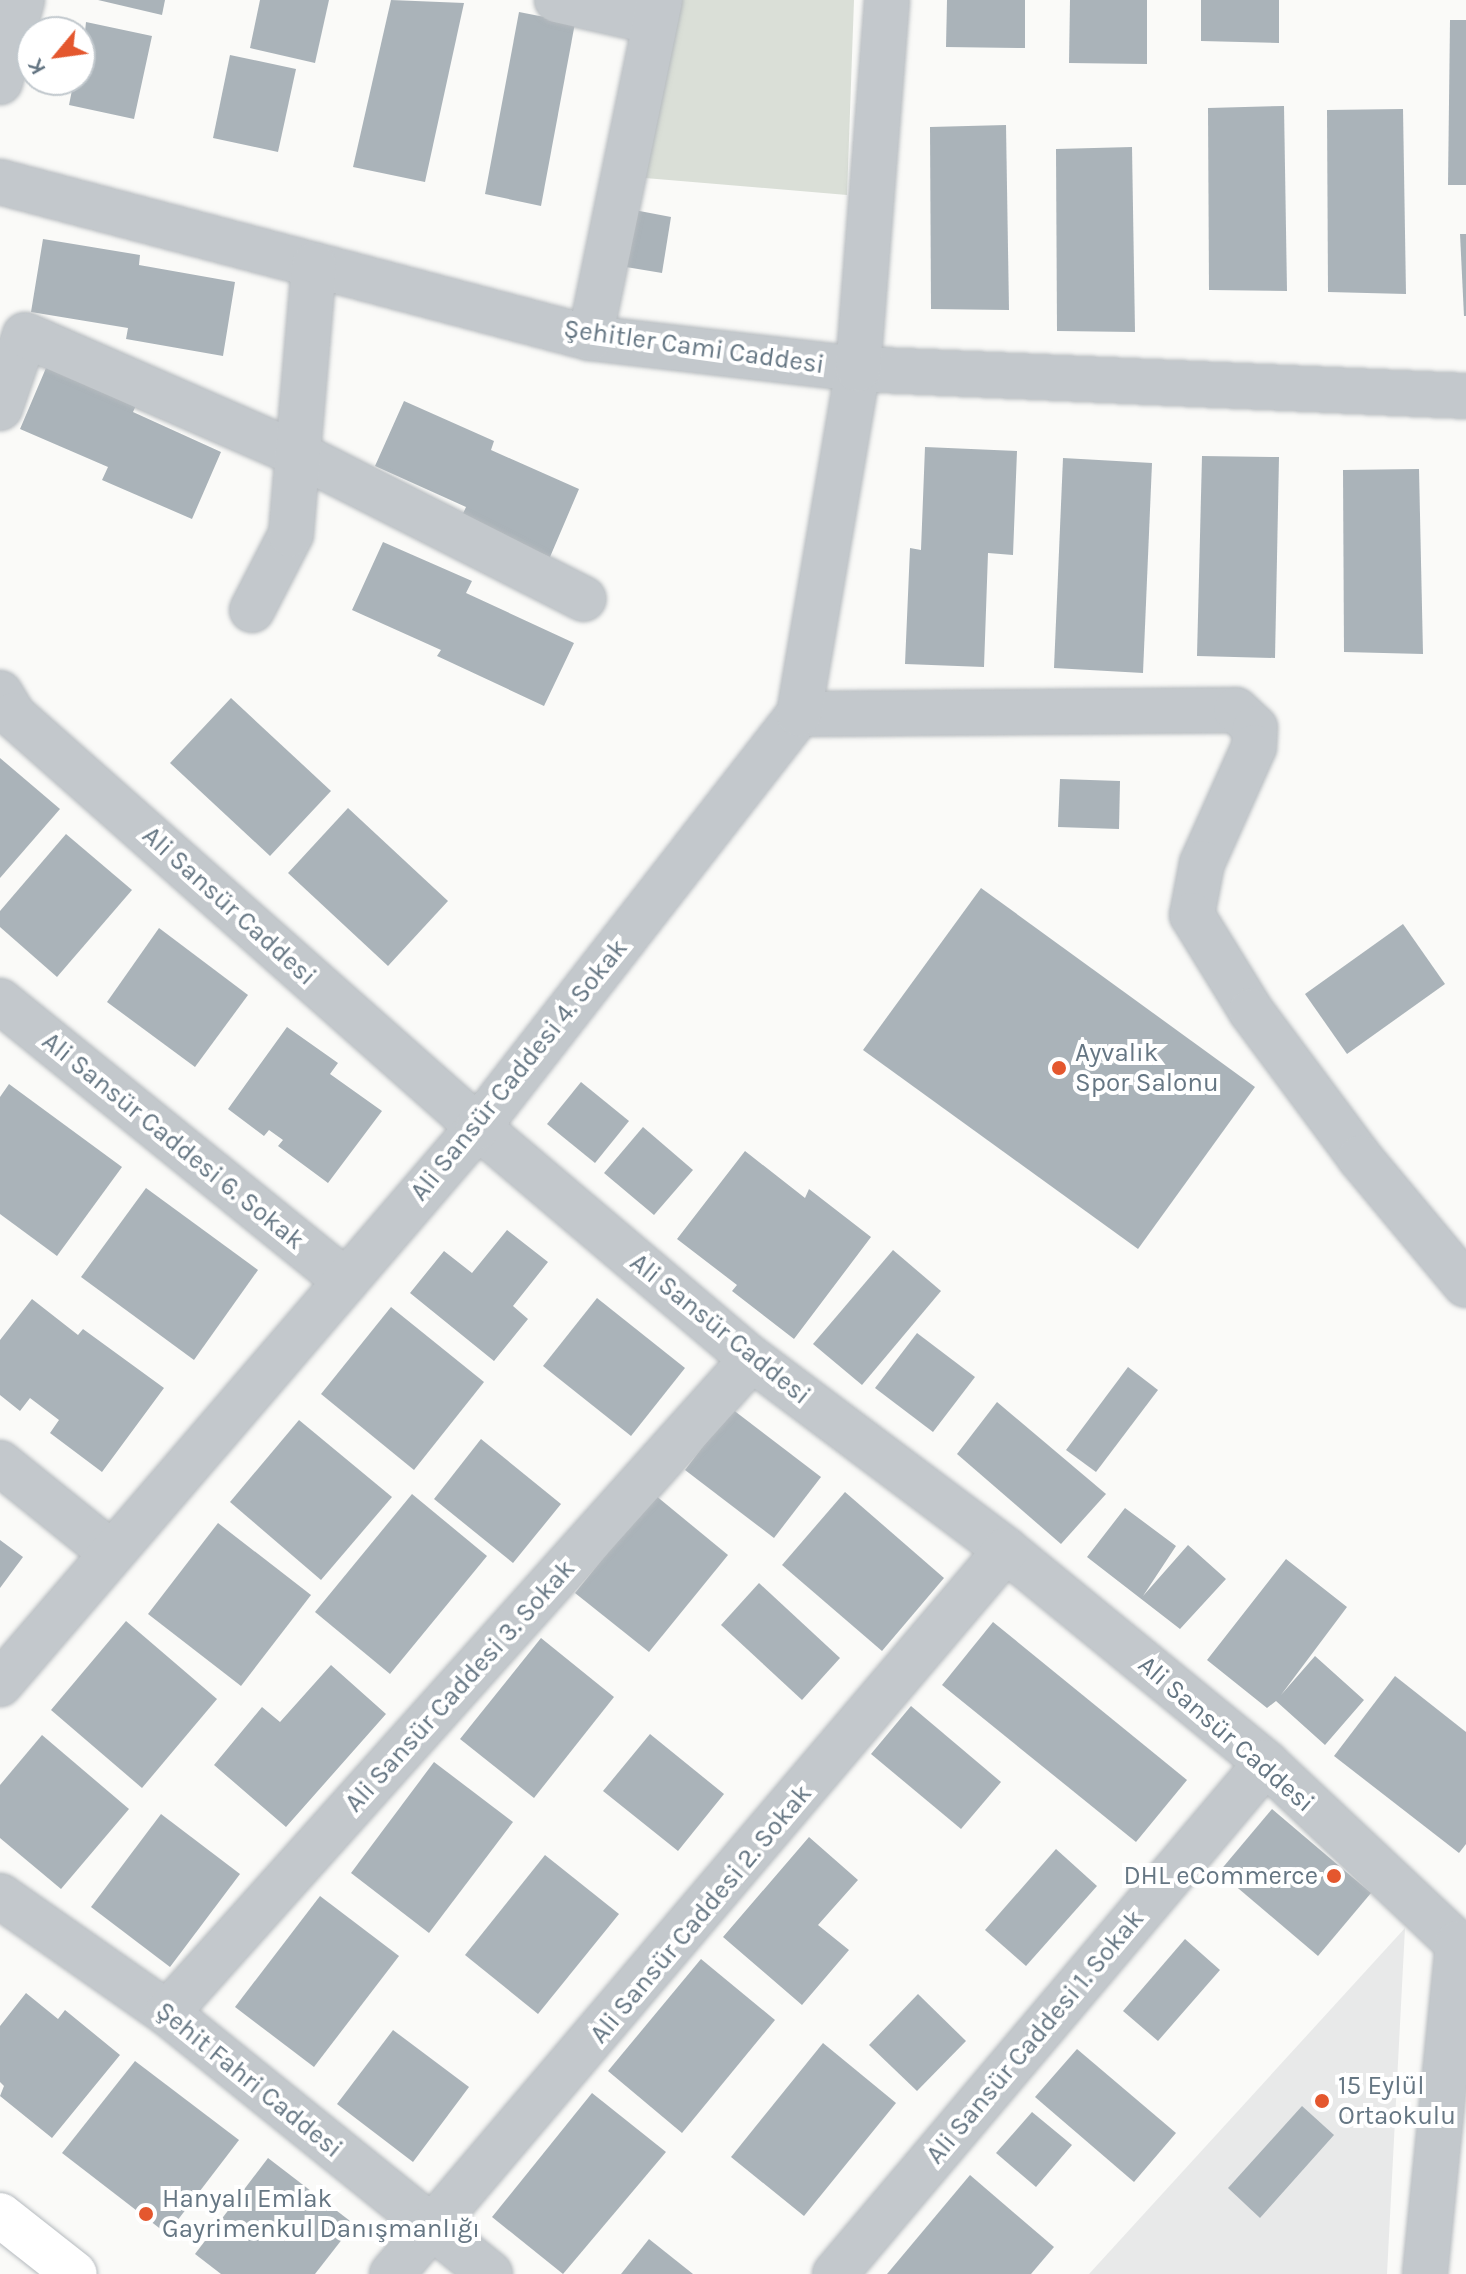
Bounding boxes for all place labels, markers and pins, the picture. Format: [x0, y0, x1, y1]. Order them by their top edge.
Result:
place label: Ayvalık Spor Salonu [1075, 1037, 1219, 1098]
marker: Ayvalık Spor Salonu [1050, 1059, 1068, 1077]
place label: DHL eCommerce [1123, 1860, 1318, 1892]
marker: DHL eCommerce [1325, 1867, 1343, 1885]
place label: 15 Eylül Ortaokulu [1338, 2070, 1456, 2132]
marker: 15 Eylül Ortaokulu [1313, 2092, 1331, 2110]
place label: Hanyalı Emlak Gayrimenkul Danışmanlığı [162, 2183, 480, 2244]
marker: Hanyalı Emlak Gayrimenkul Danışmanlığı [137, 2205, 155, 2223]

